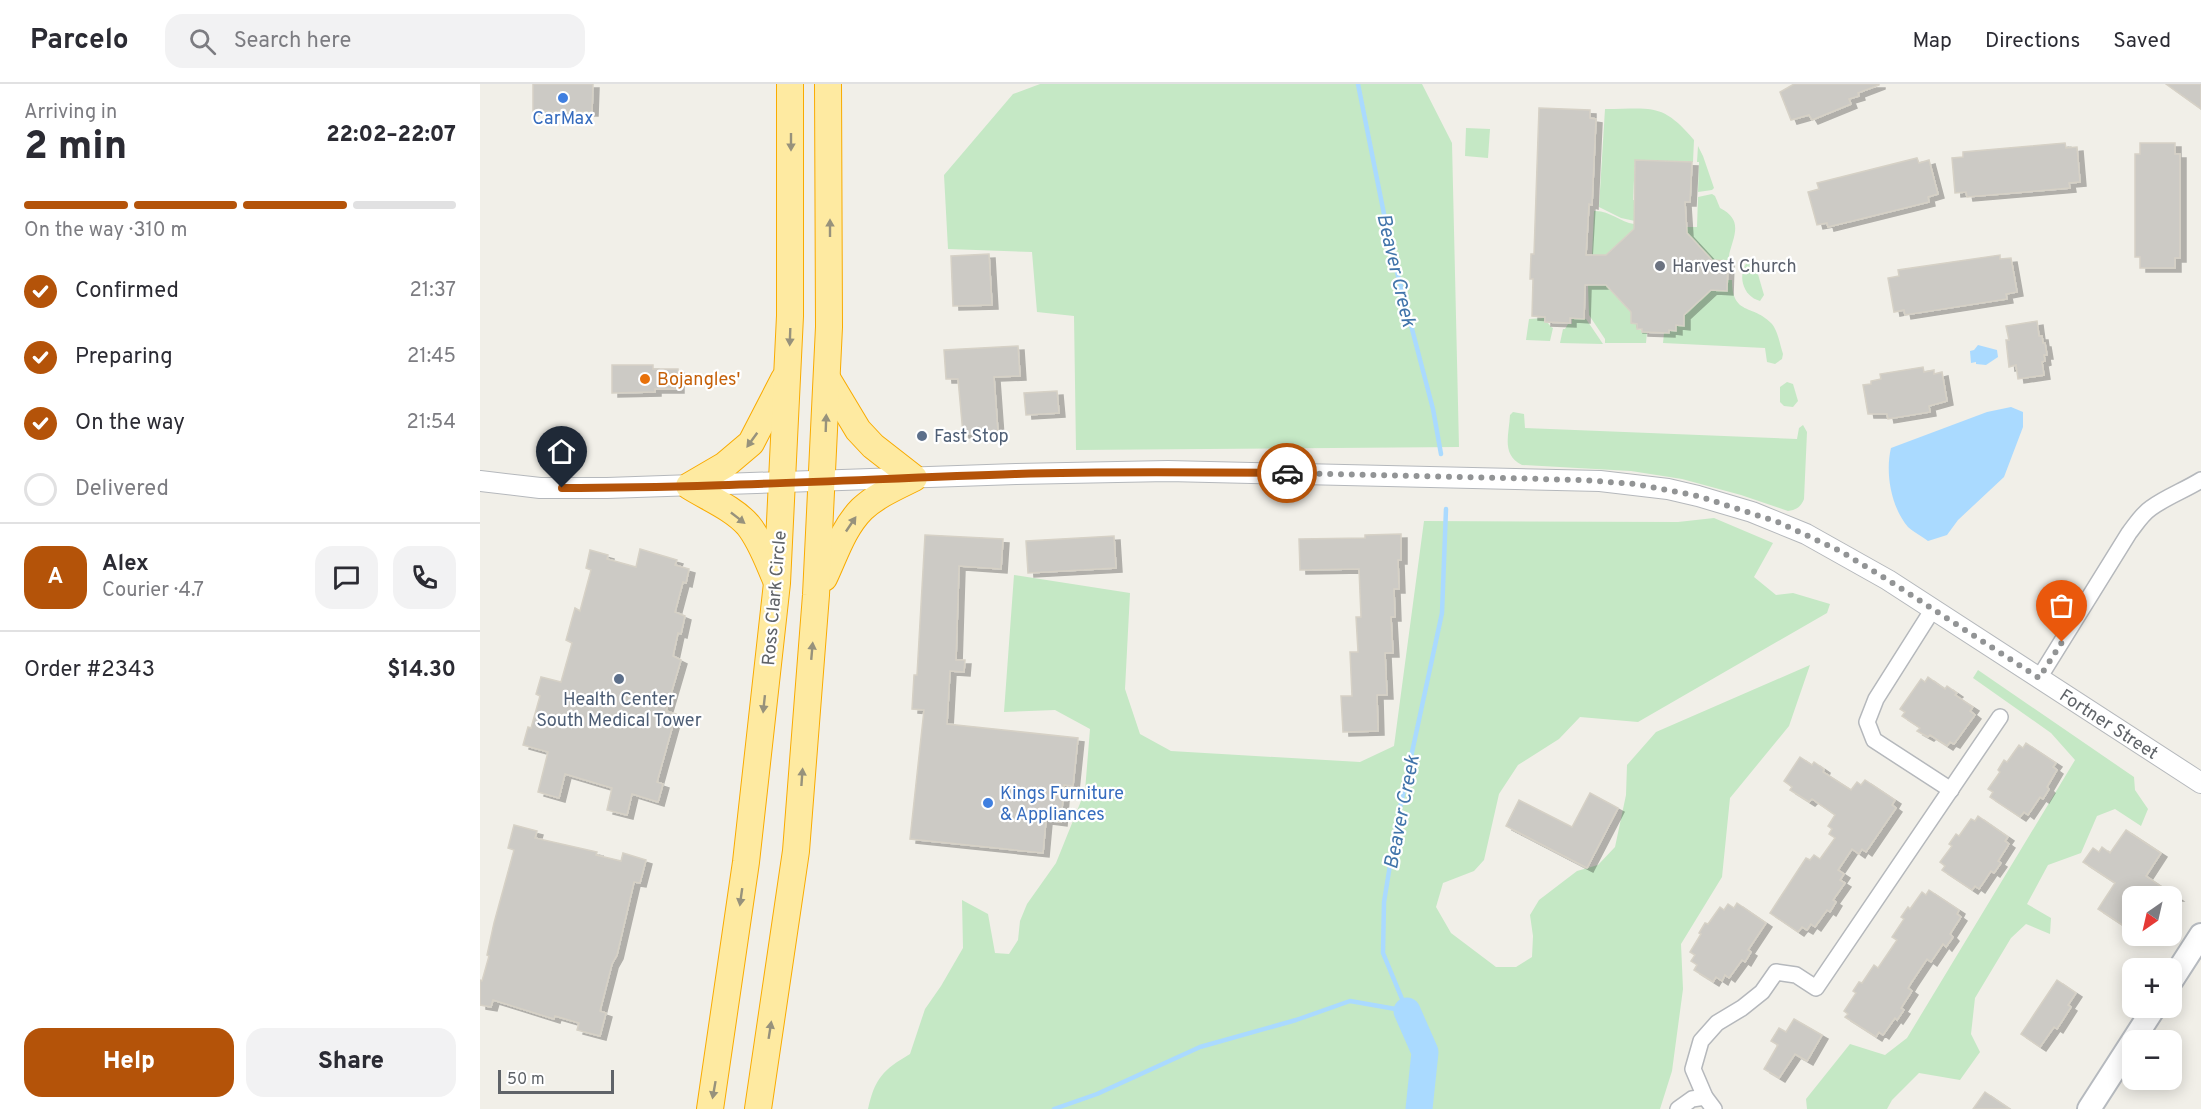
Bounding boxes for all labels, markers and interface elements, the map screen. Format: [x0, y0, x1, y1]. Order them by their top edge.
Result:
search box [165, 14, 585, 68]
text: Parcelo [30, 23, 129, 59]
icon: search [186, 25, 219, 58]
text: Search here [234, 28, 351, 55]
text: Map [1912, 28, 1952, 55]
text: Directions [1985, 28, 2080, 55]
text: Saved [2113, 28, 2171, 55]
marker: CarMax [556, 91, 570, 105]
text: Arriving in [24, 100, 117, 126]
place label: CarMax [532, 108, 594, 131]
text: 22:02–22:07 [326, 122, 456, 149]
text: 2 min [24, 124, 127, 173]
one-way arrow [786, 133, 796, 152]
water label: Beaver Creek [1369, 211, 1421, 331]
text: On the way · 310 m [24, 218, 187, 244]
one-way arrow [825, 218, 835, 237]
place label: Harvest Church [1672, 256, 1797, 279]
marker: Harvest Church [1653, 259, 1667, 273]
icon: check [24, 275, 57, 308]
text: Confirmed [75, 278, 179, 305]
text: 21:37 [410, 278, 456, 304]
one-way arrow [785, 328, 794, 347]
icon: check [24, 341, 57, 374]
text: Preparing [75, 344, 173, 371]
text: 21:45 [407, 344, 456, 370]
place label: Bojangles' [657, 369, 740, 392]
marker: Bojangles' [638, 372, 652, 386]
icon: check [24, 407, 57, 440]
text: On the way [75, 410, 185, 437]
text: 21:54 [407, 410, 456, 436]
one-way arrow [821, 413, 830, 432]
pin [536, 426, 587, 488]
place label: Fast Stop [934, 426, 1009, 449]
marker: Fast Stop [915, 429, 929, 443]
one-way arrow [746, 432, 758, 448]
icon: home [545, 435, 578, 468]
courier [1257, 443, 1317, 503]
icon: car [1271, 457, 1304, 490]
text: Delivered [75, 476, 169, 503]
one-way arrow [730, 511, 745, 523]
one-way arrow [845, 516, 856, 532]
street label: Ross Clark Circle [758, 530, 793, 667]
button: chat [315, 546, 378, 609]
button: phone [393, 546, 456, 609]
text: Alex [102, 551, 149, 578]
text: A [48, 564, 63, 591]
text: Courier · 4.7 [102, 578, 204, 604]
pin [2036, 580, 2087, 642]
icon: bag [2045, 589, 2078, 622]
one-way arrow [807, 641, 817, 660]
text: Order #2343 [24, 657, 155, 684]
text: $14.30 [387, 657, 456, 684]
marker: Health Center South Medical Tower [612, 672, 626, 686]
street label: Fortner Street [2055, 685, 2162, 766]
place label: Health Center South Medical Tower [536, 689, 702, 733]
one-way arrow [759, 694, 769, 713]
water label: Beaver Creek [1379, 752, 1427, 872]
one-way arrow [797, 768, 806, 787]
place label: Kings Furniture & Appliances [1000, 783, 1124, 827]
marker: Kings Furniture & Appliances [981, 796, 995, 810]
north arrow [2122, 886, 2182, 946]
map controls [2122, 886, 2182, 1090]
one-way arrow [737, 888, 746, 907]
button: + [2122, 958, 2182, 1018]
one-way arrow [766, 1021, 775, 1040]
button: Help [24, 1028, 234, 1097]
button: Share [246, 1028, 456, 1097]
button: − [2122, 1030, 2182, 1090]
scale bar [498, 1067, 614, 1094]
text: 50 m [507, 1070, 545, 1090]
one-way arrow [709, 1081, 718, 1100]

